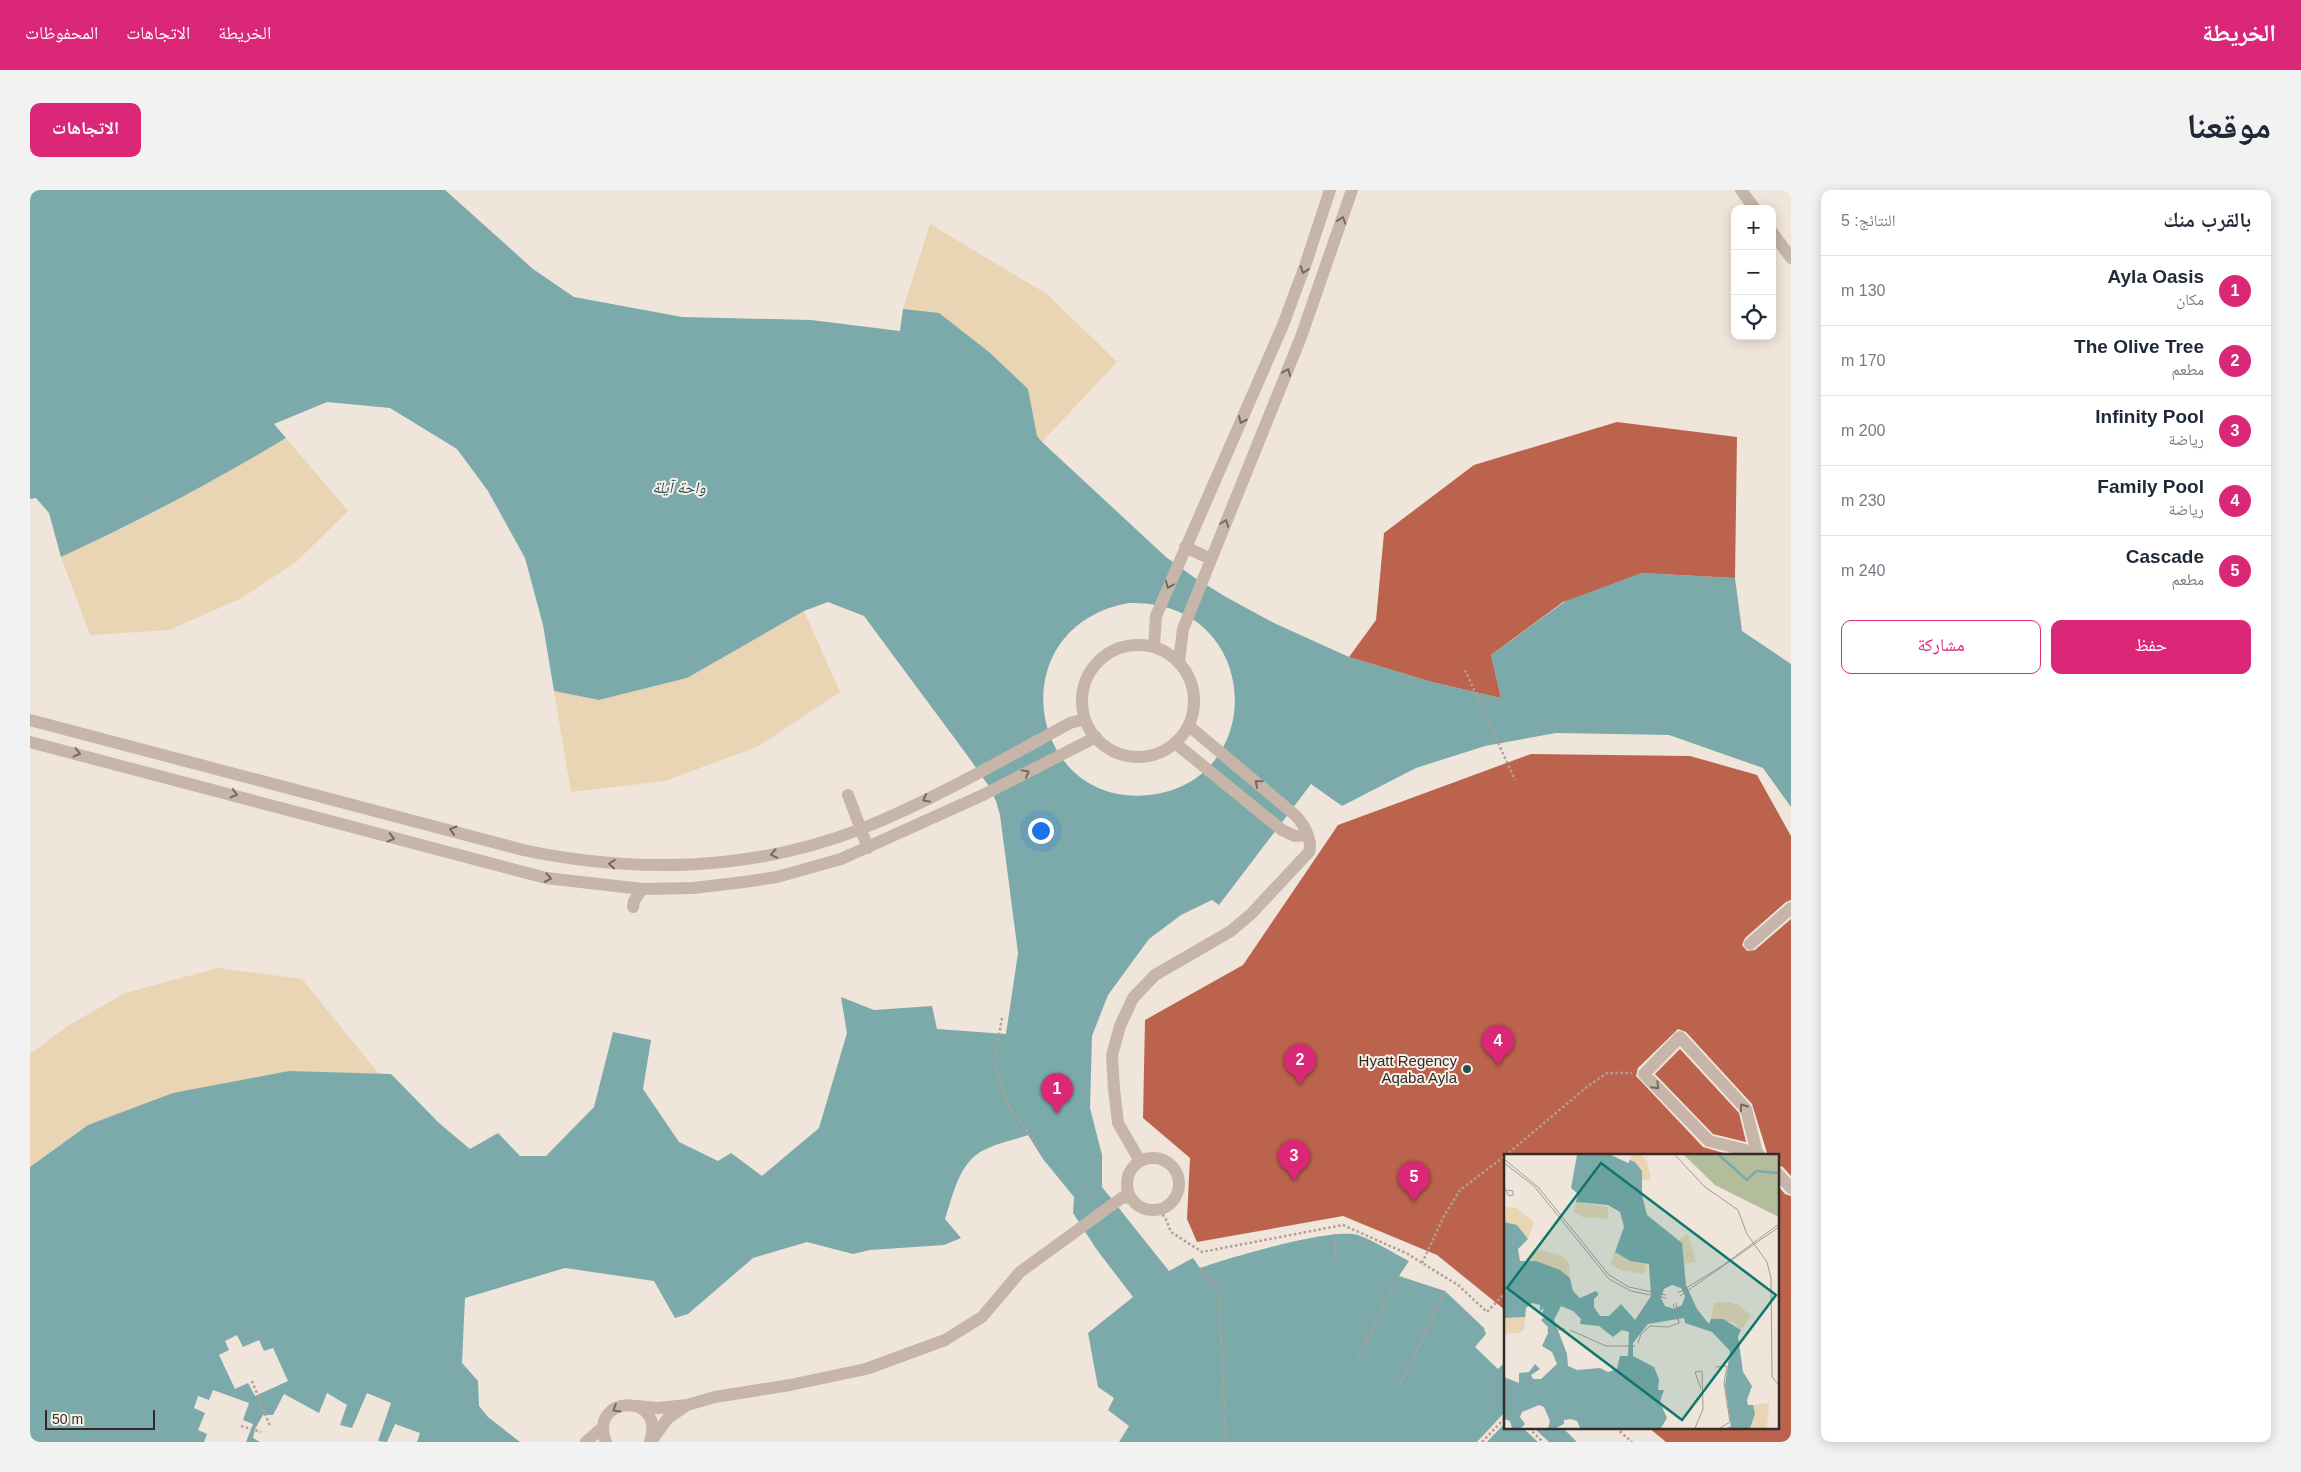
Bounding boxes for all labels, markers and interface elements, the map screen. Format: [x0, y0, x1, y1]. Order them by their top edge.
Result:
text: الخريطة [2202, 19, 2276, 46]
text: المحفوظات [25, 23, 98, 43]
text: الاتجاهات [126, 23, 190, 43]
text: الخريطة [218, 23, 271, 43]
button: الاتجاهات [30, 103, 141, 157]
text: موقعنا [2186, 106, 2271, 145]
map controls [1731, 205, 1776, 340]
button: + [1731, 205, 1776, 250]
text: بالقرب منك [2163, 208, 2251, 231]
text: النتائج: 5 [1841, 212, 1896, 229]
one-way arrow [1336, 216, 1346, 224]
button: − [1731, 250, 1776, 295]
one-way arrow [1300, 265, 1310, 273]
text: Ayla Oasis [2108, 266, 2204, 287]
text: 130 m [1841, 282, 1885, 299]
text: 1 [2231, 282, 2239, 299]
text: مكان [2176, 291, 2204, 308]
button: locate [1731, 295, 1776, 340]
text: The Olive Tree [2074, 336, 2204, 357]
text: 170 m [1841, 352, 1885, 369]
text: 2 [2231, 352, 2239, 369]
text: مطعم [2172, 361, 2204, 378]
one-way arrow [1281, 369, 1291, 377]
text: Infinity Pool [2095, 406, 2204, 427]
one-way arrow [1238, 415, 1249, 424]
text: 200 m [1841, 422, 1885, 439]
text: 3 [2231, 422, 2239, 439]
text: رياضة [2168, 431, 2204, 448]
text: Family Pool [2097, 476, 2204, 497]
water label: واحة آيلة [652, 479, 706, 497]
text: 230 m [1841, 492, 1885, 509]
text: 4 [2231, 492, 2239, 509]
text: رياضة [2168, 501, 2204, 518]
one-way arrow [1219, 519, 1229, 528]
text: Cascade [2126, 546, 2204, 567]
text: 240 m [1841, 562, 1885, 579]
text: 5 [2231, 562, 2239, 579]
text: مطعم [2172, 571, 2204, 588]
one-way arrow [1165, 580, 1176, 589]
button: مشاركة [1841, 620, 2041, 674]
button: حفظ [2051, 620, 2251, 674]
one-way arrow [73, 747, 82, 758]
one-way arrow [1020, 769, 1029, 779]
one-way arrow [1254, 780, 1263, 789]
one-way arrow [230, 789, 238, 799]
one-way arrow [922, 792, 931, 802]
your location [1028, 818, 1054, 844]
one-way arrow [450, 826, 458, 836]
one-way arrow [386, 832, 395, 843]
one-way arrow [769, 849, 778, 859]
one-way arrow [608, 859, 616, 870]
one-way arrow [544, 872, 553, 883]
pin: 4 [1482, 1025, 1514, 1066]
pin: 2 [1284, 1044, 1316, 1085]
place label: Hyatt Regency Aqaba Ayla [1359, 1052, 1458, 1086]
marker: Hyatt Regency Aqaba Ayla [1461, 1063, 1473, 1075]
pin: 1 [1041, 1073, 1073, 1114]
one-way arrow [1650, 1081, 1659, 1090]
one-way arrow [1739, 1103, 1749, 1112]
pin: 3 [1278, 1140, 1310, 1181]
inset map [1504, 1154, 1778, 1430]
pin: 5 [1398, 1161, 1430, 1202]
one-way arrow [612, 1403, 621, 1413]
scale bar [45, 1407, 155, 1430]
text: 50 m [52, 1411, 83, 1427]

